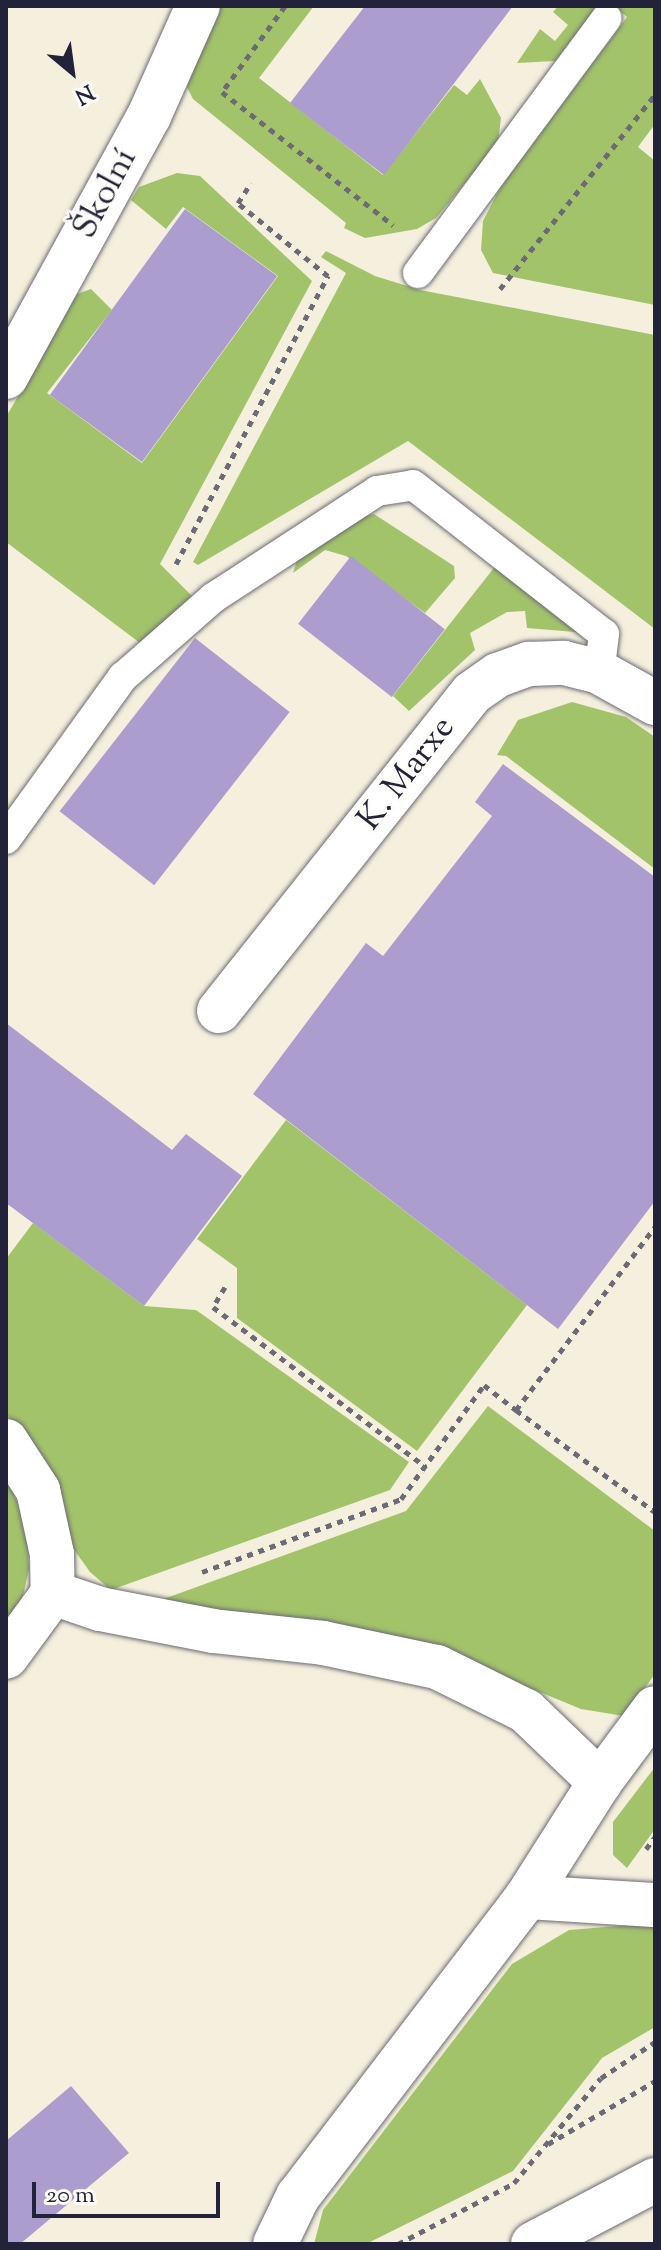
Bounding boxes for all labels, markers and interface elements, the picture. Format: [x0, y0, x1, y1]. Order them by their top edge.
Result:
north arrow [32, 32, 112, 112]
text: N [68, 75, 99, 111]
street label: Školní [65, 142, 147, 246]
street label: K. Marxe [350, 709, 464, 839]
scale bar [36, 2166, 224, 2216]
text: 20 m [46, 2179, 95, 2213]

